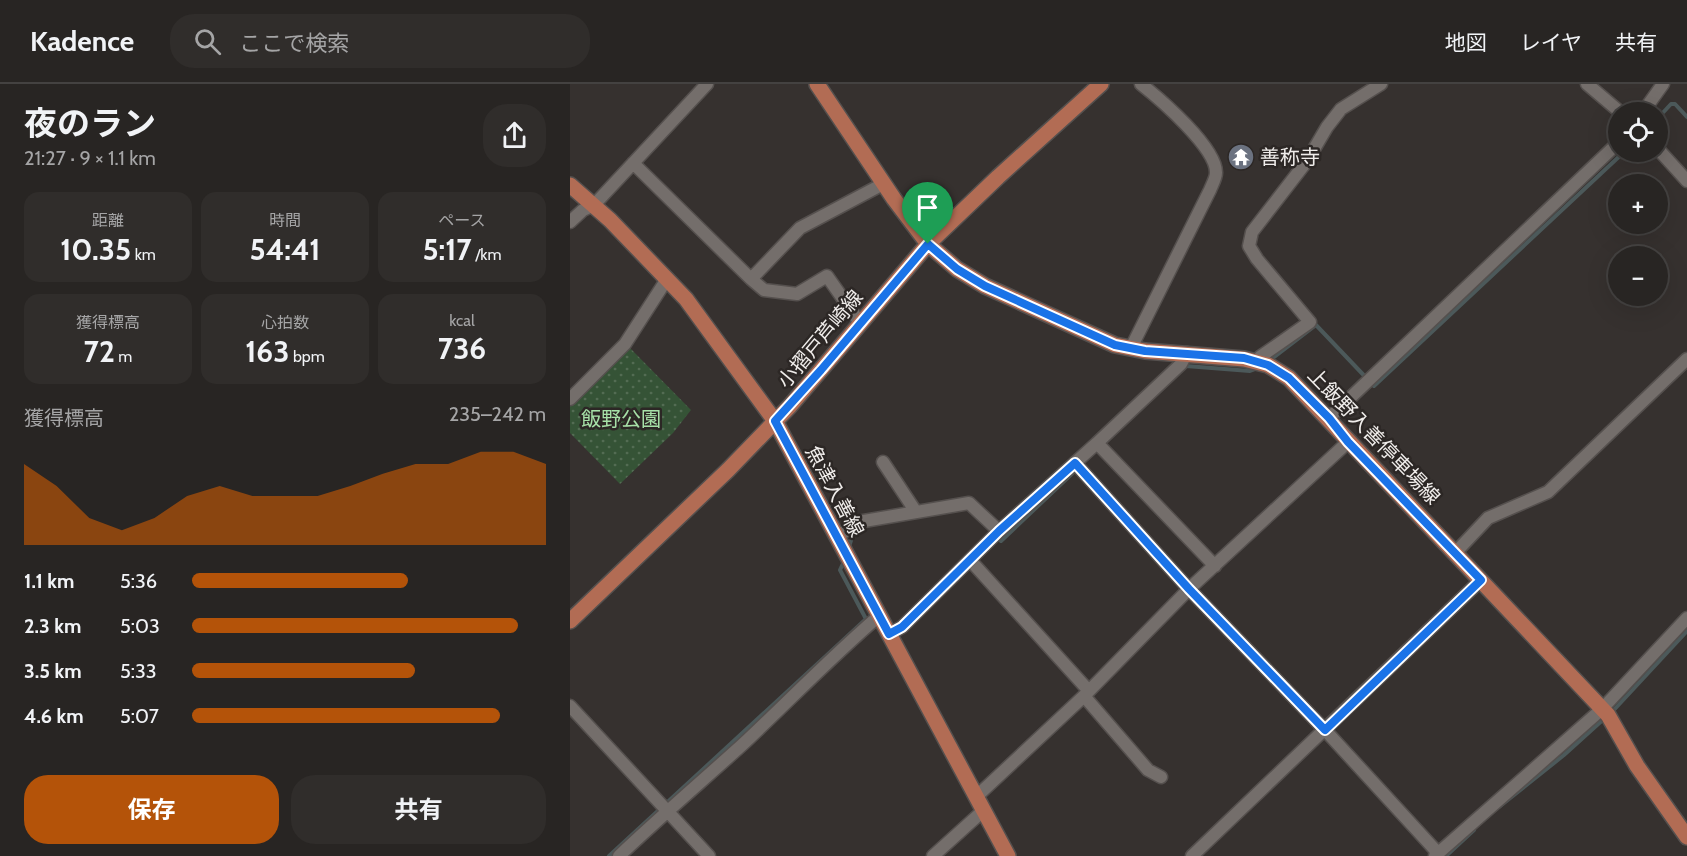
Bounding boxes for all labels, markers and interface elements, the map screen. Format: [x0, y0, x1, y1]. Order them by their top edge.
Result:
search box [170, 14, 590, 68]
text: Kadence [30, 24, 134, 58]
icon: search [191, 25, 224, 58]
text: ここで検索 [239, 30, 349, 57]
text: 地図 [1445, 30, 1487, 55]
text: レイヤ [1520, 30, 1582, 55]
text: 共有 [1615, 30, 1657, 55]
map controls [1608, 102, 1668, 306]
button: locate [1608, 102, 1668, 162]
text: 夜のラン [24, 103, 156, 143]
button: share [483, 104, 546, 167]
temple icon: 善称寺 [1226, 142, 1256, 172]
place label: 善称寺 [1260, 145, 1320, 169]
text: 21:27 · 9 × 1.1 km [24, 146, 156, 170]
button: + [1608, 174, 1668, 234]
pin [902, 182, 953, 244]
icon: arrive [911, 191, 944, 224]
text: 距離 [92, 211, 124, 230]
text: 時間 [269, 211, 301, 230]
text: ペース [438, 211, 486, 230]
text: 10.35 [60, 231, 131, 268]
text: 54:41 [250, 231, 320, 268]
text: 5:17 [422, 231, 472, 268]
text: km [131, 245, 156, 264]
text: /km [472, 245, 502, 264]
button: − [1608, 246, 1668, 306]
street label: 小摺戸芦崎線 [772, 285, 868, 393]
text: kcal [449, 311, 475, 330]
text: 獲得標高 [76, 313, 140, 332]
text: 心拍数 [261, 313, 309, 332]
text: 736 [438, 330, 486, 367]
text: 72 [84, 333, 115, 370]
text: 163 [245, 333, 289, 370]
text: m [115, 347, 132, 366]
text: bpm [289, 347, 325, 366]
street label: 上飯野入善停車場線 [1303, 363, 1445, 509]
text: 235–242 m [449, 402, 546, 426]
text: 獲得標高 [24, 406, 104, 430]
park label: 飯野公園 [581, 407, 661, 431]
street label: 魚津入善線 [801, 441, 869, 541]
text: 1.1 km [24, 569, 74, 593]
text: 5:36 [120, 569, 157, 593]
text: 2.3 km [24, 614, 81, 638]
text: 5:03 [120, 614, 160, 638]
text: 3.5 km [24, 659, 82, 683]
text: 5:33 [120, 659, 157, 683]
text: 4.6 km [24, 704, 84, 728]
text: 5:07 [120, 704, 159, 728]
button: 保存 [24, 775, 279, 844]
button: 共有 [291, 775, 546, 844]

